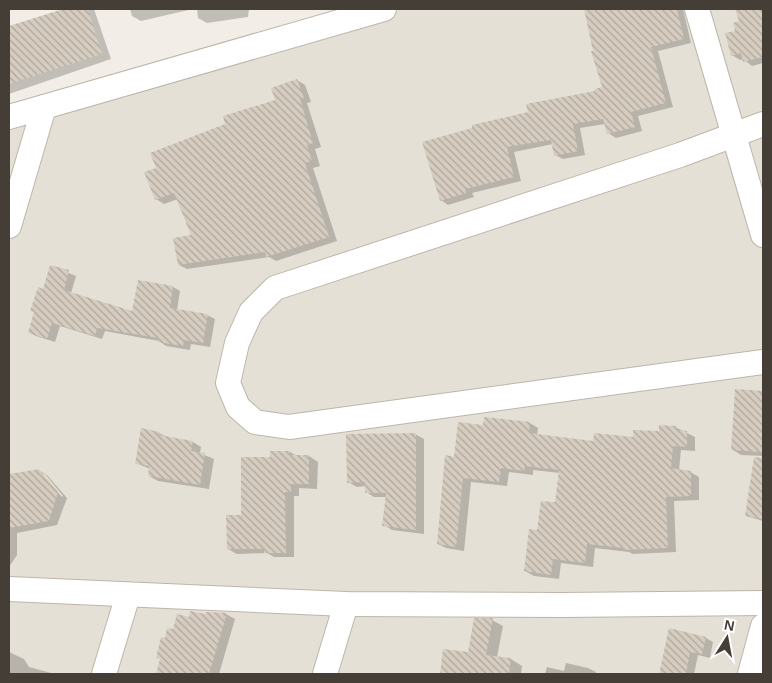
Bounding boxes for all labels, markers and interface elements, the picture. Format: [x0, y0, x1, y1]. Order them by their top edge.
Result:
north arrow [702, 613, 752, 663]
text: N [723, 616, 736, 634]

